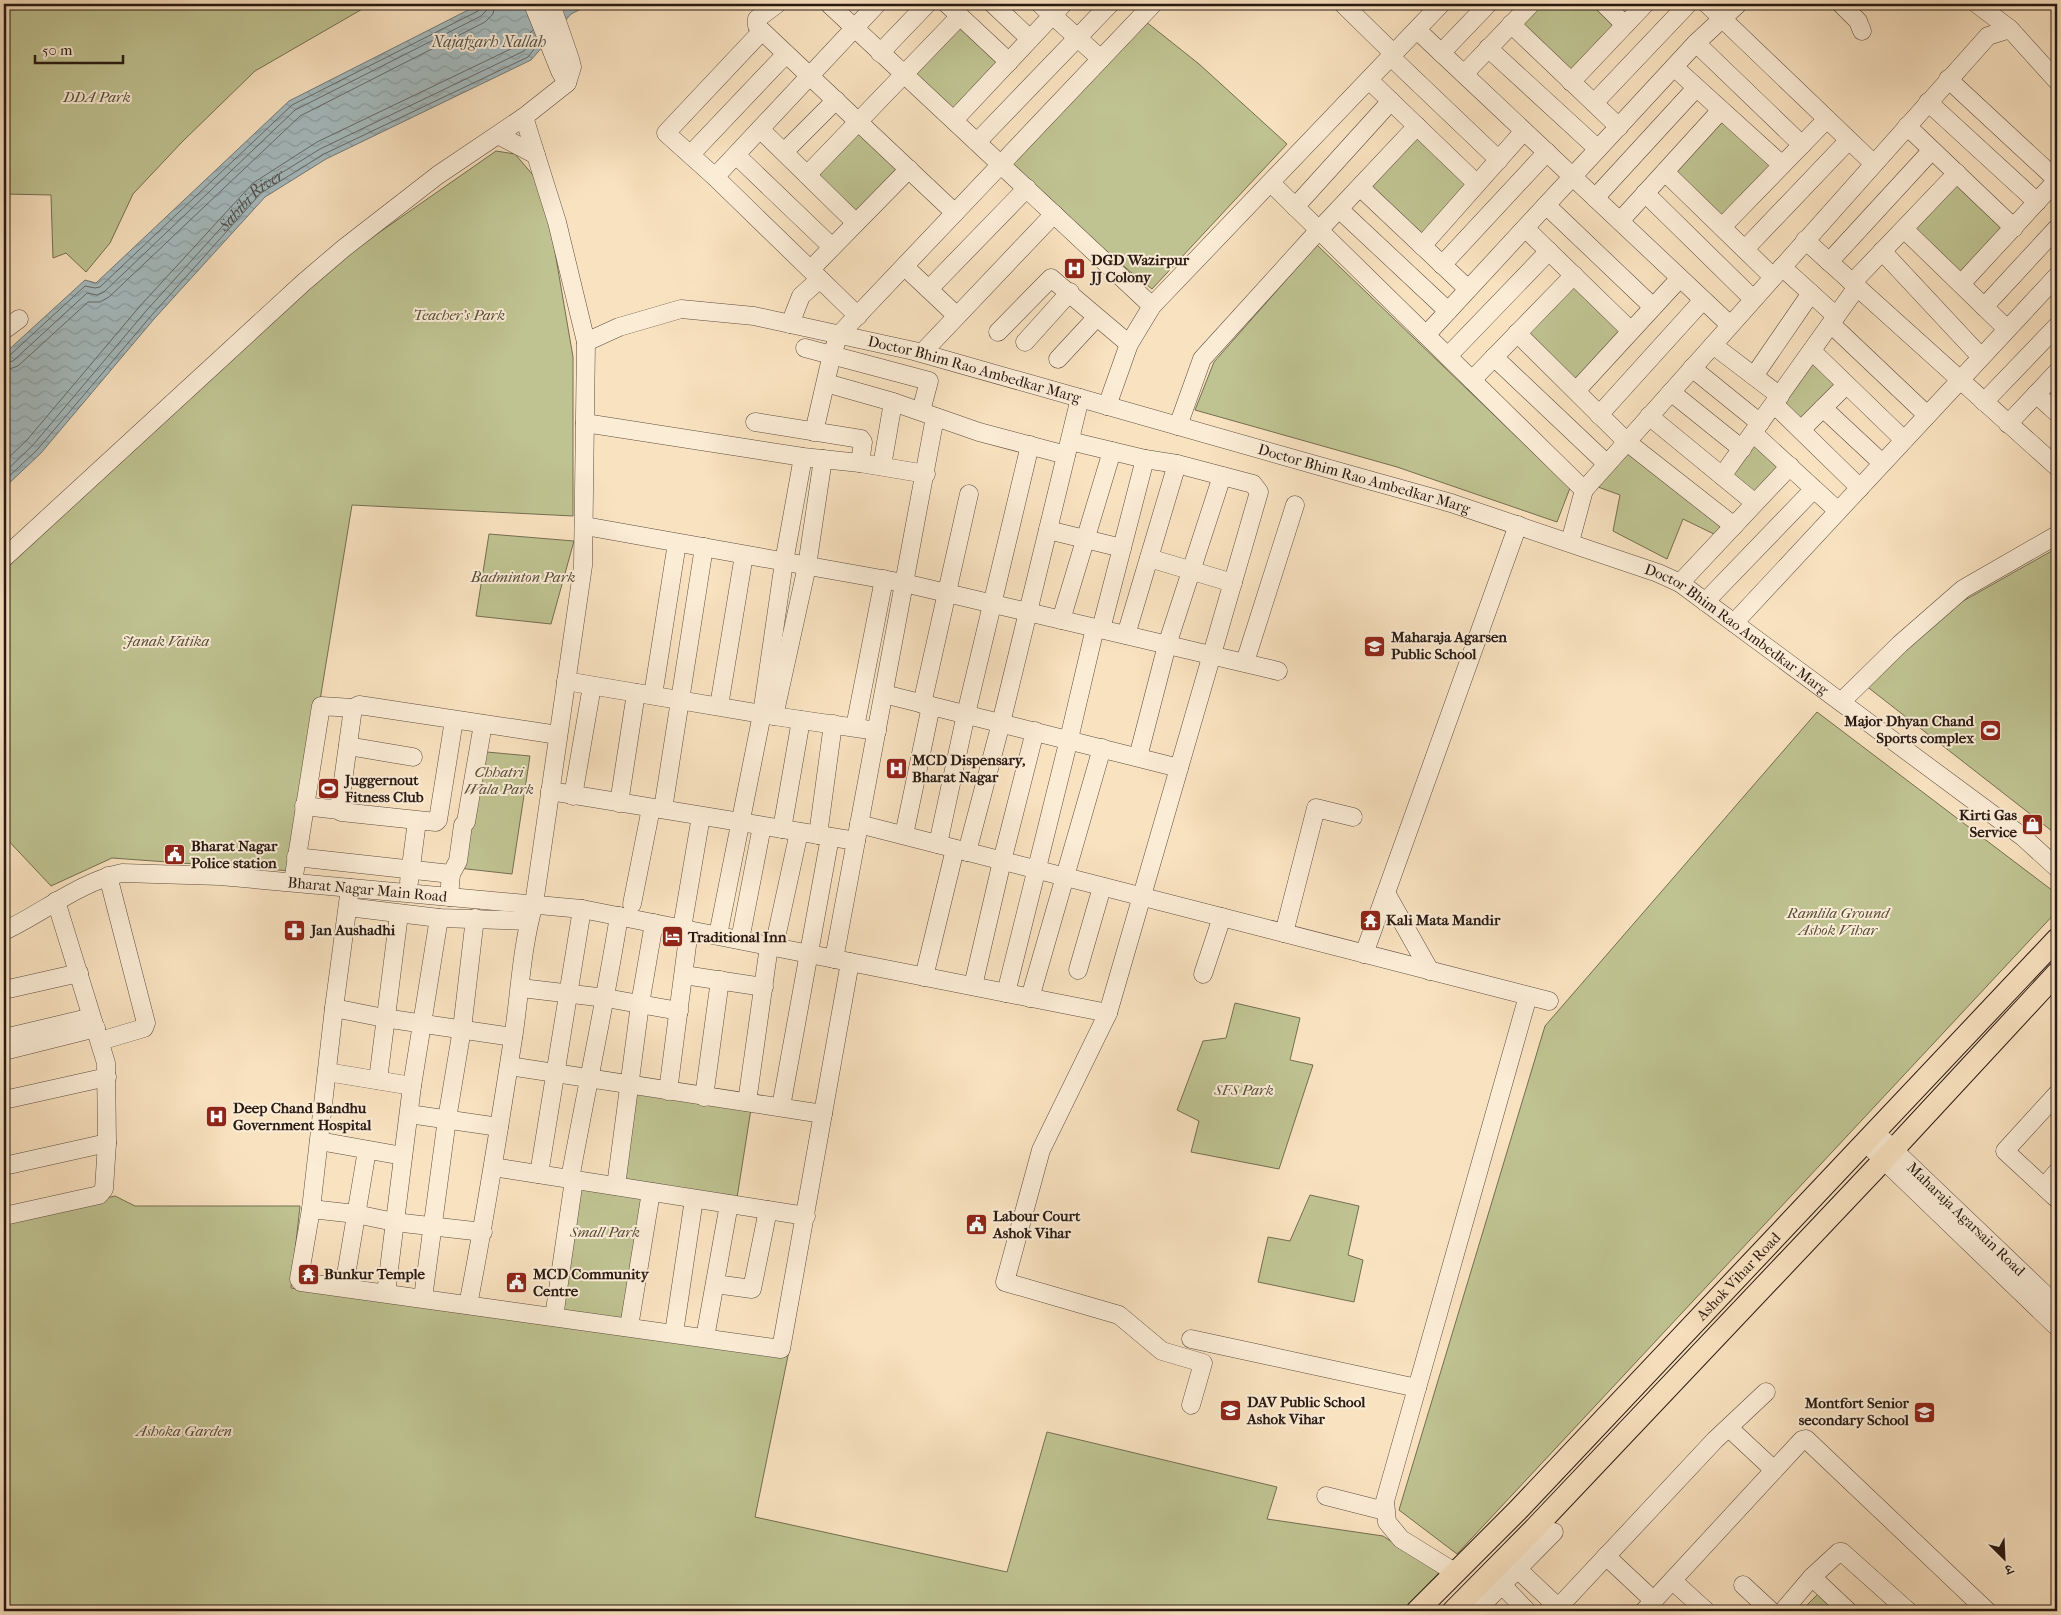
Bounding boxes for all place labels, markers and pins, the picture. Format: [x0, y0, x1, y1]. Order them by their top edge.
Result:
place label: DGD Wazirpur JJ Colony [1089, 251, 1190, 286]
hospital icon: DGD Wazirpur JJ Colony [1063, 257, 1087, 281]
place label: Maharaja Agarsen Public School [1390, 628, 1507, 663]
school or university icon: Maharaja Agarsen Public School [1363, 634, 1387, 658]
place label: Major Dhyan Chand Sports complex [1843, 712, 1975, 747]
sports icon: Major Dhyan Chand Sports complex [1978, 718, 2002, 742]
place label: MCD Dispensary, Bharat Nagar [911, 751, 1025, 786]
hospital icon: MCD Dispensary, Bharat Nagar [884, 757, 908, 781]
place label: Juggernout Fitness Club [343, 771, 424, 806]
sports icon: Juggernout Fitness Club [317, 777, 341, 801]
place label: Kirti Gas Service [1959, 806, 2018, 841]
shop icon: Kirti Gas Service [2021, 812, 2045, 836]
place label: Bharat Nagar Police station [191, 837, 278, 872]
public building icon: Bharat Nagar Police station [163, 843, 187, 867]
temple icon: Kali Mata Mandir [1358, 908, 1382, 932]
place label: Kali Mata Mandir [1386, 911, 1501, 929]
pharmacy icon: Jan Aushadhi [283, 918, 307, 942]
place label: Jan Aushadhi [309, 921, 396, 939]
hotel icon: Traditional Inn [660, 925, 684, 949]
place label: Traditional Inn [687, 928, 787, 946]
place label: Deep Chand Bandhu Government Hospital [233, 1099, 372, 1134]
hospital icon: Deep Chand Bandhu Government Hospital [205, 1105, 229, 1129]
place label: Labour Court Ashok Vihar [992, 1207, 1081, 1242]
public building icon: Labour Court Ashok Vihar [965, 1213, 989, 1237]
temple icon: Bunkur Temple [296, 1262, 320, 1286]
place label: Bunkur Temple [324, 1265, 426, 1283]
place label: MCD Community Centre [532, 1265, 650, 1300]
public building icon: MCD Community Centre [505, 1271, 529, 1295]
place label: DAV Public School Ashok Vihar [1246, 1393, 1366, 1428]
place label: Montfort Senior secondary School [1799, 1394, 1910, 1429]
school or university icon: DAV Public School Ashok Vihar [1219, 1399, 1243, 1423]
school or university icon: Montfort Senior secondary School [1913, 1400, 1937, 1424]

